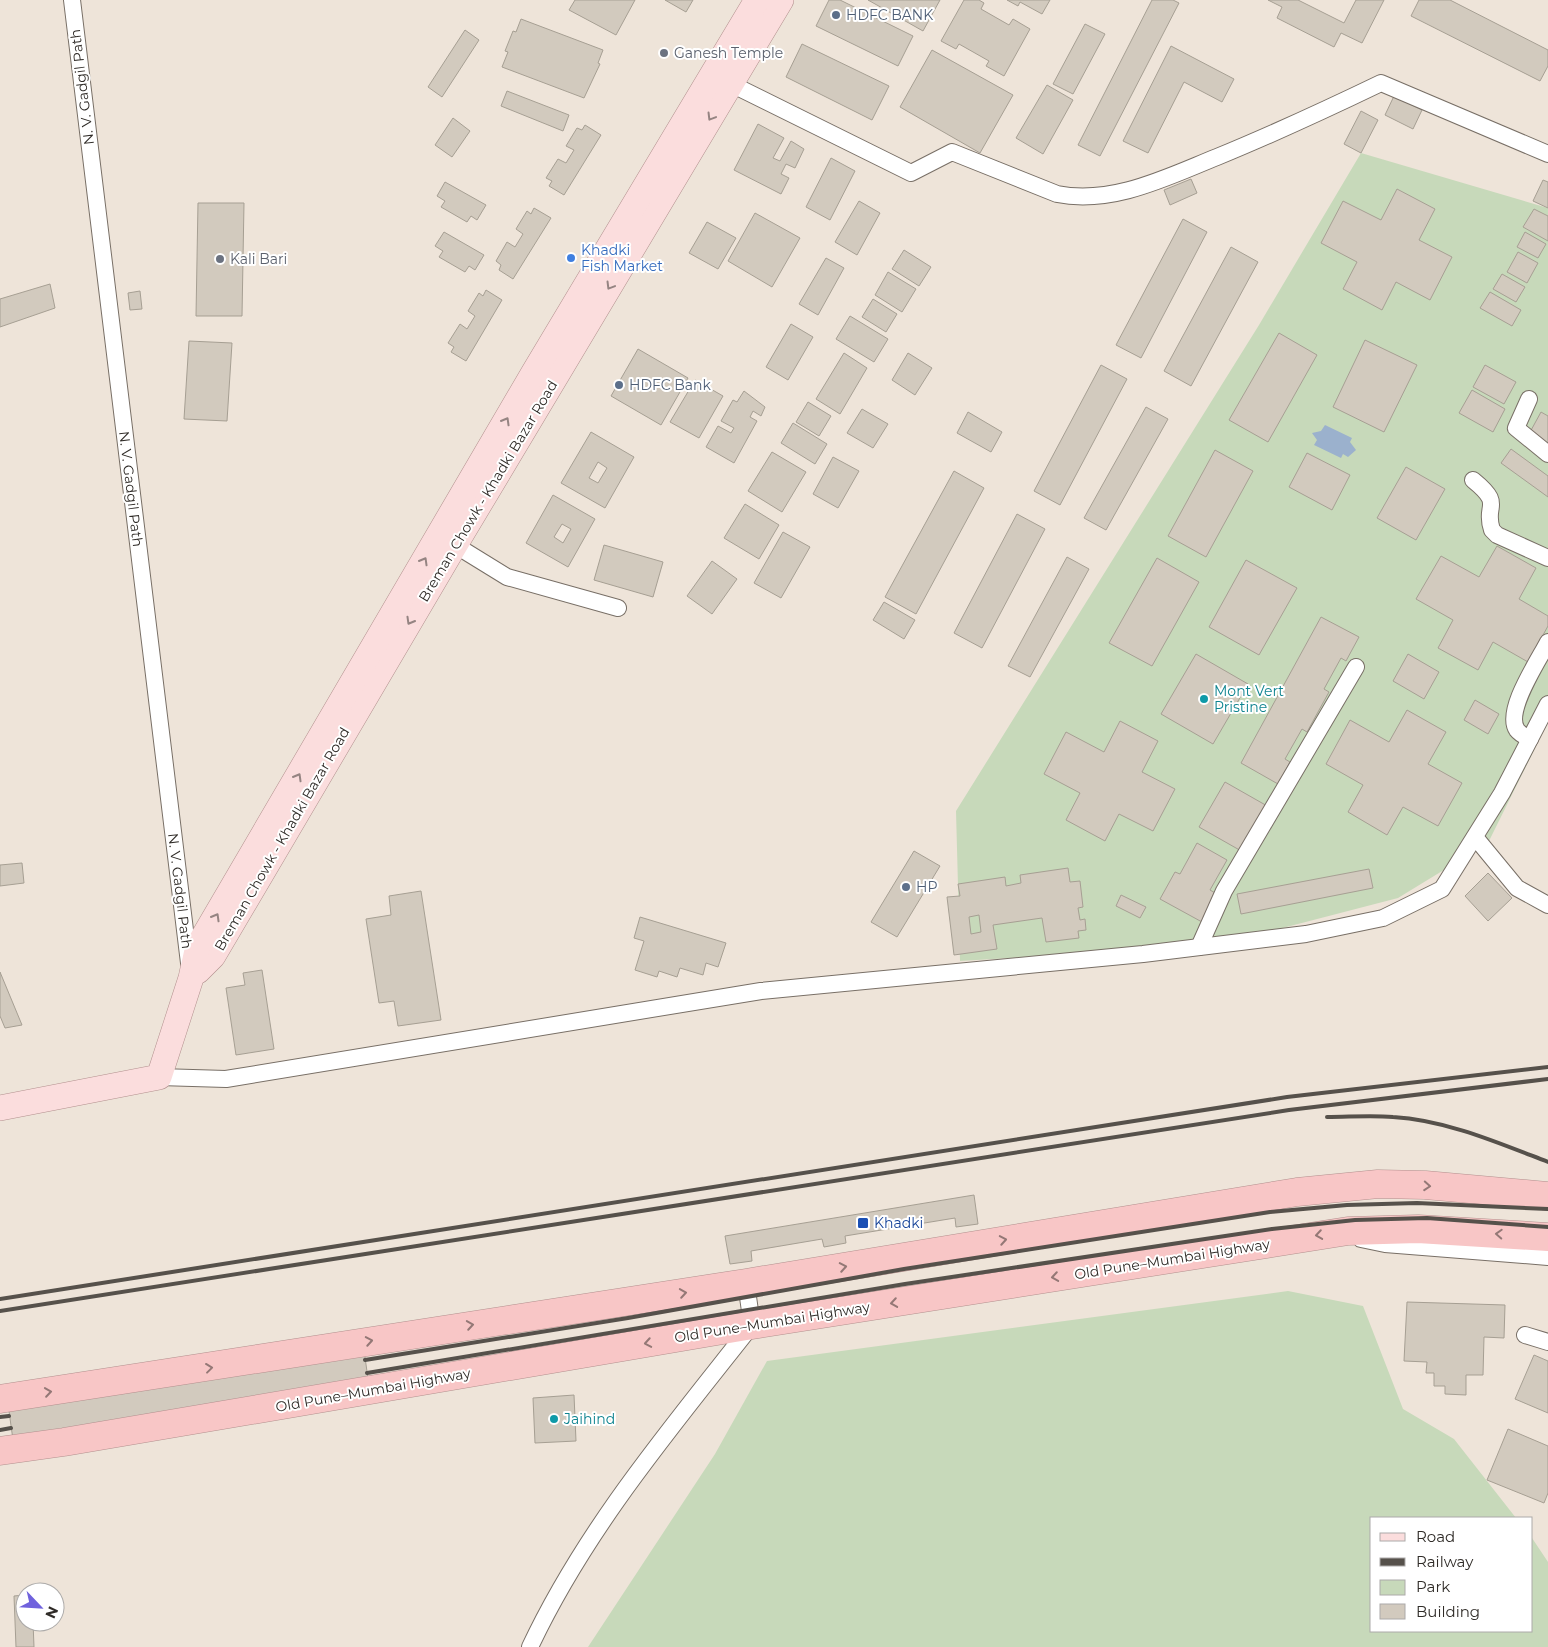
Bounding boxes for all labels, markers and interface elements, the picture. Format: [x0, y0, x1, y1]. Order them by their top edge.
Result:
place label: HDFC BANK [846, 6, 933, 24]
marker: HDFC BANK [830, 9, 842, 21]
street label: N. V. Gadgil Path [66, 28, 98, 146]
place label: Ganesh Temple [674, 44, 783, 62]
marker: Ganesh Temple [658, 47, 670, 59]
one-way arrow [707, 111, 717, 120]
place label: Khadki Fish Market [581, 241, 663, 275]
place label: Kali Bari [230, 250, 287, 268]
marker: Khadki Fish Market [565, 252, 577, 264]
marker: Kali Bari [214, 253, 226, 265]
one-way arrow [606, 281, 616, 290]
place label: HDFC Bank [629, 376, 712, 394]
street label: Breman Chowk - Khadki Bazar Road [415, 377, 561, 605]
marker: HDFC Bank [613, 379, 625, 391]
one-way arrow [499, 417, 509, 426]
street label: N. V. Gadgil Path [115, 430, 147, 548]
one-way arrow [417, 557, 427, 566]
one-way arrow [406, 616, 416, 625]
place label: Mont Vert Pristine [1214, 682, 1284, 716]
marker: Mont Vert Pristine [1198, 693, 1210, 705]
street label: Breman Chowk - Khadki Bazar Road [210, 724, 354, 954]
one-way arrow [291, 773, 301, 782]
street label: N. V. Gadgil Path [164, 832, 196, 950]
place label: HP [916, 878, 937, 896]
marker: HP [900, 881, 912, 893]
one-way arrow [209, 913, 219, 922]
one-way arrow [1423, 1180, 1431, 1191]
place label: Khadki [874, 1214, 923, 1232]
marker: Khadki [856, 1216, 870, 1230]
one-way arrow [1495, 1228, 1503, 1239]
one-way arrow [1315, 1230, 1323, 1240]
one-way arrow [999, 1235, 1008, 1245]
street label: Old Pune–Mumbai Highway [1073, 1235, 1271, 1283]
one-way arrow [839, 1262, 847, 1272]
one-way arrow [1050, 1272, 1059, 1282]
one-way arrow [678, 1288, 687, 1298]
one-way arrow [890, 1297, 899, 1307]
street label: Old Pune–Mumbai Highway [673, 1298, 871, 1346]
one-way arrow [466, 1320, 474, 1331]
one-way arrow [365, 1337, 374, 1347]
one-way arrow [643, 1337, 651, 1348]
one-way arrow [205, 1363, 213, 1373]
street label: Old Pune–Mumbai Highway [274, 1364, 472, 1416]
one-way arrow [44, 1388, 53, 1398]
place label: Jaihind [563, 1410, 615, 1428]
marker: Jaihind [548, 1413, 560, 1425]
legend [1370, 1517, 1533, 1632]
text: Road [1416, 1527, 1455, 1546]
text: Railway [1416, 1552, 1474, 1571]
text: Park [1416, 1577, 1450, 1596]
north arrow [15, 1582, 65, 1632]
text: Building [1416, 1602, 1480, 1621]
text: N [41, 1604, 62, 1621]

